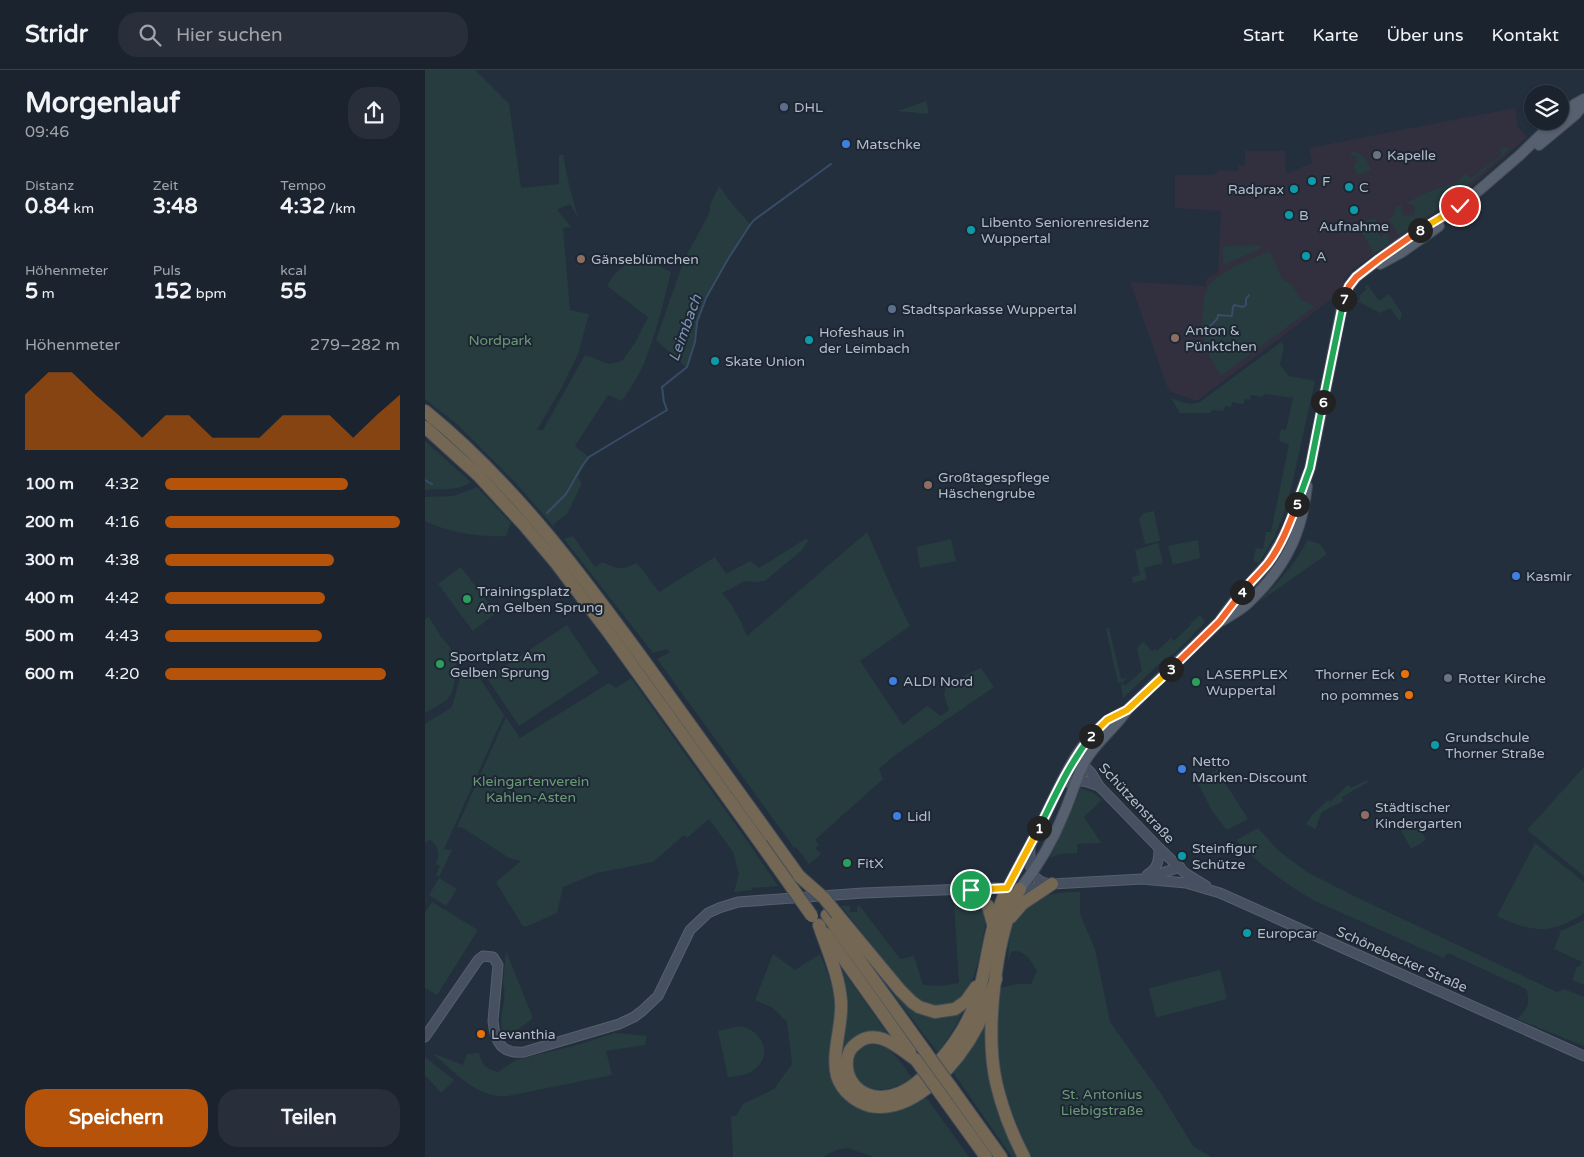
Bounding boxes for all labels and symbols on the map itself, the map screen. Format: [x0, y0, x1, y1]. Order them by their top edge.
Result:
place label: DHL [794, 99, 823, 116]
marker: DHL [778, 101, 790, 113]
place label: Matschke [856, 136, 921, 153]
marker: Matschke [840, 138, 852, 150]
place label: Kapelle [1387, 147, 1436, 164]
marker: Kapelle [1371, 149, 1383, 161]
place label: F [1322, 173, 1331, 190]
marker: F [1306, 175, 1318, 187]
place label: C [1359, 179, 1369, 196]
place label: Radprax [1228, 181, 1284, 198]
marker: C [1343, 181, 1355, 193]
marker: Radprax [1288, 183, 1300, 195]
pin [1439, 185, 1481, 227]
marker: Aufnahme [1348, 204, 1360, 216]
place label: B [1299, 207, 1309, 224]
marker: B [1283, 209, 1295, 221]
place label: Libento Seniorenresidenz Wuppertal [981, 214, 1149, 247]
place label: Aufnahme [1319, 218, 1389, 235]
pin: 8 [1407, 218, 1433, 242]
marker: Libento Seniorenresidenz Wuppertal [965, 224, 977, 236]
place label: A [1316, 248, 1326, 265]
marker: A [1300, 250, 1312, 262]
place label: Gänseblümchen [591, 251, 699, 268]
marker: Gänseblümchen [575, 253, 587, 265]
pin: 7 [1331, 286, 1357, 312]
water label: Leimbach [665, 291, 706, 364]
place label: Stadtsparkasse Wuppertal [902, 301, 1077, 318]
marker: Stadtsparkasse Wuppertal [886, 303, 898, 315]
place label: Anton & Pünktchen [1185, 322, 1257, 355]
place label: Hofeshaus in der Leimbach [819, 324, 910, 357]
park label: Nordpark [468, 332, 532, 349]
marker: Anton & Pünktchen [1169, 332, 1181, 344]
marker: Hofeshaus in der Leimbach [803, 334, 815, 346]
place label: Skate Union [725, 353, 805, 370]
marker: Skate Union [709, 355, 721, 367]
pin: 6 [1311, 390, 1335, 414]
place label: Großtagespflege Häschengrube [938, 469, 1050, 502]
marker: Großtagespflege Häschengrube [922, 479, 934, 491]
pin: 5 [1285, 492, 1309, 516]
place label: Kasmir [1526, 568, 1572, 585]
marker: Kasmir [1510, 570, 1522, 582]
pin: 4 [1229, 580, 1255, 604]
place label: Trainingsplatz Am Gelben Sprung [477, 583, 603, 616]
marker: Trainingsplatz Am Gelben Sprung [461, 593, 473, 605]
place label: Sportplatz Am Gelben Sprung [450, 648, 550, 681]
pin: 3 [1159, 656, 1183, 682]
marker: Sportplatz Am Gelben Sprung [434, 658, 446, 670]
place label: LASERPLEX Wuppertal [1206, 666, 1288, 699]
place label: Thorner Eck [1315, 666, 1395, 683]
marker: Thorner Eck [1399, 668, 1411, 680]
place label: Rotter Kirche [1458, 670, 1546, 687]
marker: Rotter Kirche [1442, 672, 1454, 684]
place label: ALDI Nord [903, 673, 973, 690]
marker: ALDI Nord [887, 675, 899, 687]
marker: LASERPLEX Wuppertal [1190, 676, 1202, 688]
place label: no pommes [1321, 687, 1399, 704]
marker: no pommes [1403, 689, 1415, 701]
pin: 2 [1079, 724, 1103, 748]
place label: Grundschule Thorner Straße [1445, 729, 1545, 762]
marker: Grundschule Thorner Straße [1429, 739, 1441, 751]
place label: Netto Marken-Discount [1192, 753, 1308, 786]
street label: Schützenstraße [1095, 760, 1178, 847]
marker: Netto Marken-Discount [1176, 763, 1188, 775]
park label: Kleingartenverein Kahlen-Asten [473, 773, 589, 806]
place label: Städtischer Kindergarten [1375, 799, 1462, 832]
place label: Lidl [907, 808, 931, 825]
marker: Städtischer Kindergarten [1359, 809, 1371, 821]
marker: Lidl [891, 810, 903, 822]
pin: 1 [1027, 816, 1051, 840]
place label: Steinfigur Schütze [1192, 840, 1258, 873]
marker: Steinfigur Schütze [1176, 850, 1188, 862]
place label: FitX [857, 855, 884, 872]
marker: FitX [841, 857, 853, 869]
pin [950, 869, 992, 911]
street label: Schönebecker Straße [1334, 923, 1470, 996]
place label: Europcar [1257, 925, 1318, 942]
marker: Europcar [1241, 927, 1253, 939]
place label: Levanthia [491, 1026, 556, 1043]
marker: Levanthia [475, 1028, 487, 1040]
park label: St. Antonius Liebigstraße [1061, 1086, 1143, 1119]

